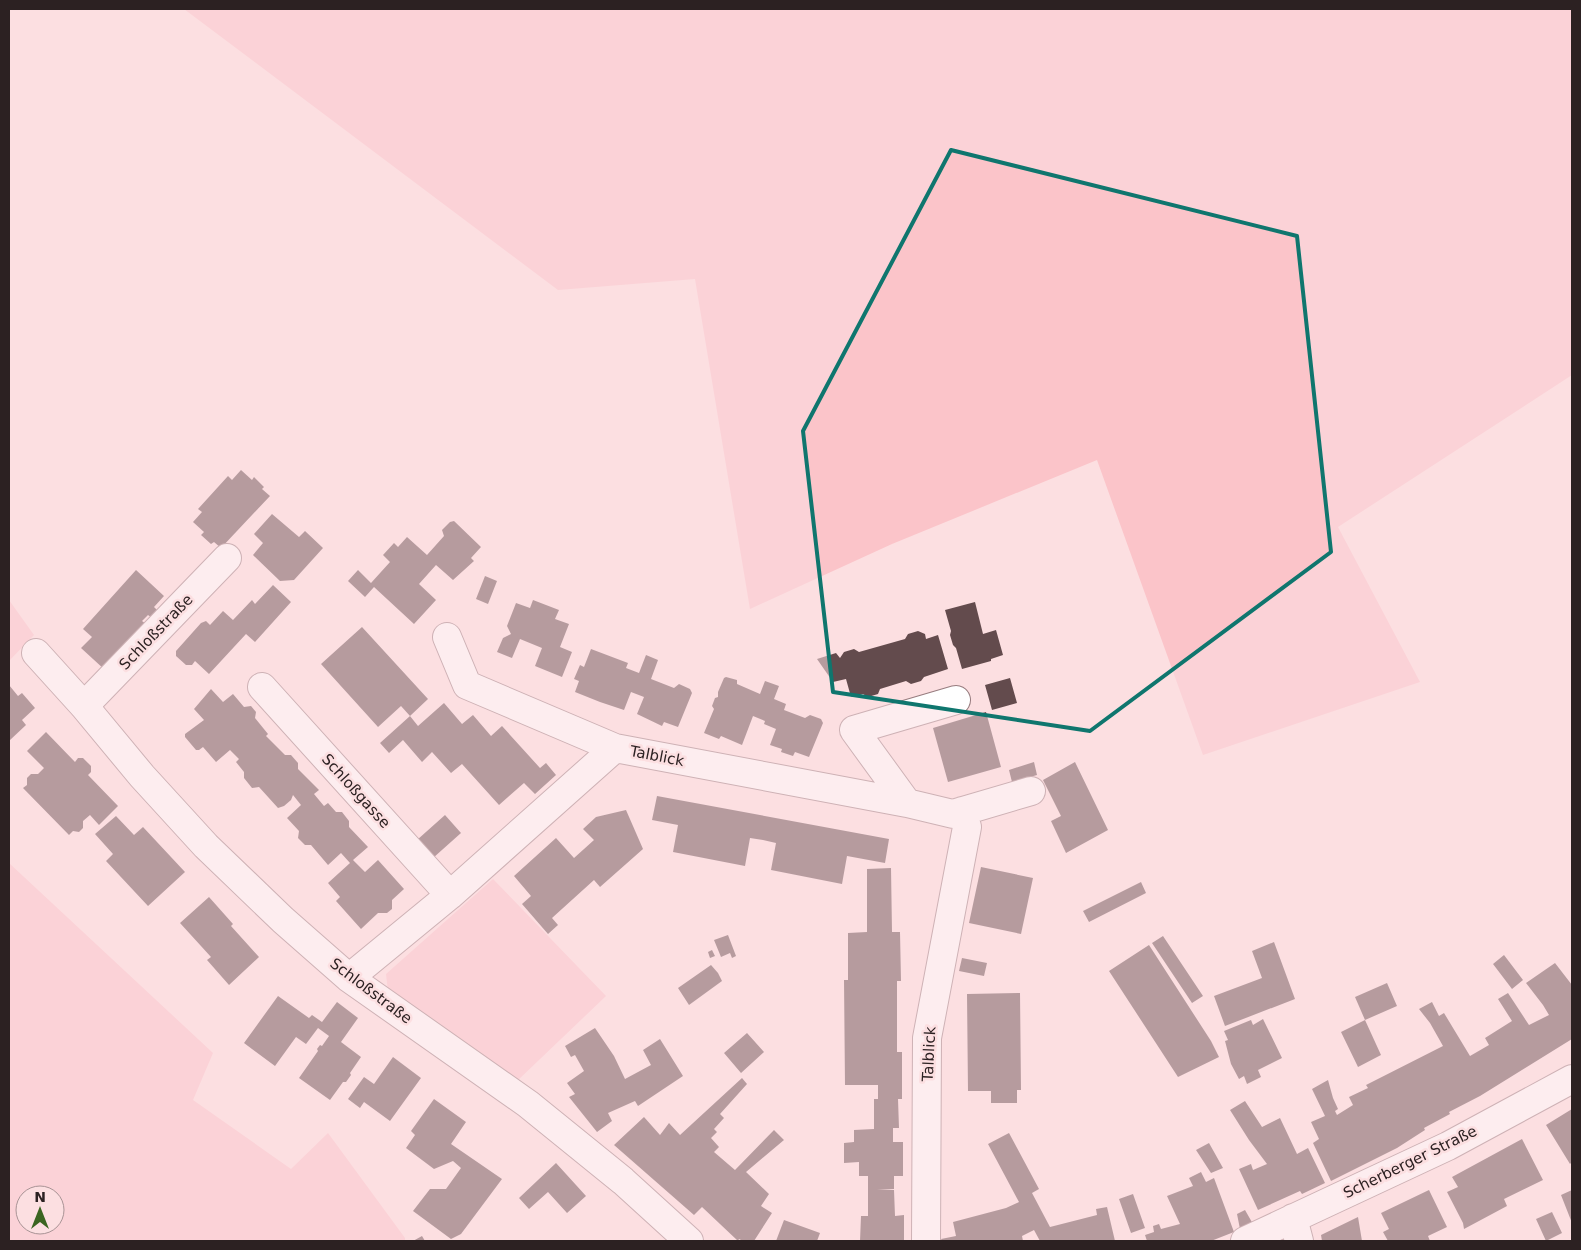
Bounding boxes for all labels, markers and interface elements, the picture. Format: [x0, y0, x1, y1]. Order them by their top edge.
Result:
street label: Schloßstraße [116, 591, 196, 673]
street label: Talblick [627, 742, 686, 770]
street label: Schloßgasse [318, 750, 394, 832]
street label: Schloßstraße [327, 954, 415, 1028]
street label: Talblick [919, 1026, 939, 1083]
street label: Scherberger Straße [1340, 1122, 1480, 1202]
north arrow [15, 1185, 65, 1235]
text: N [34, 1189, 46, 1205]

